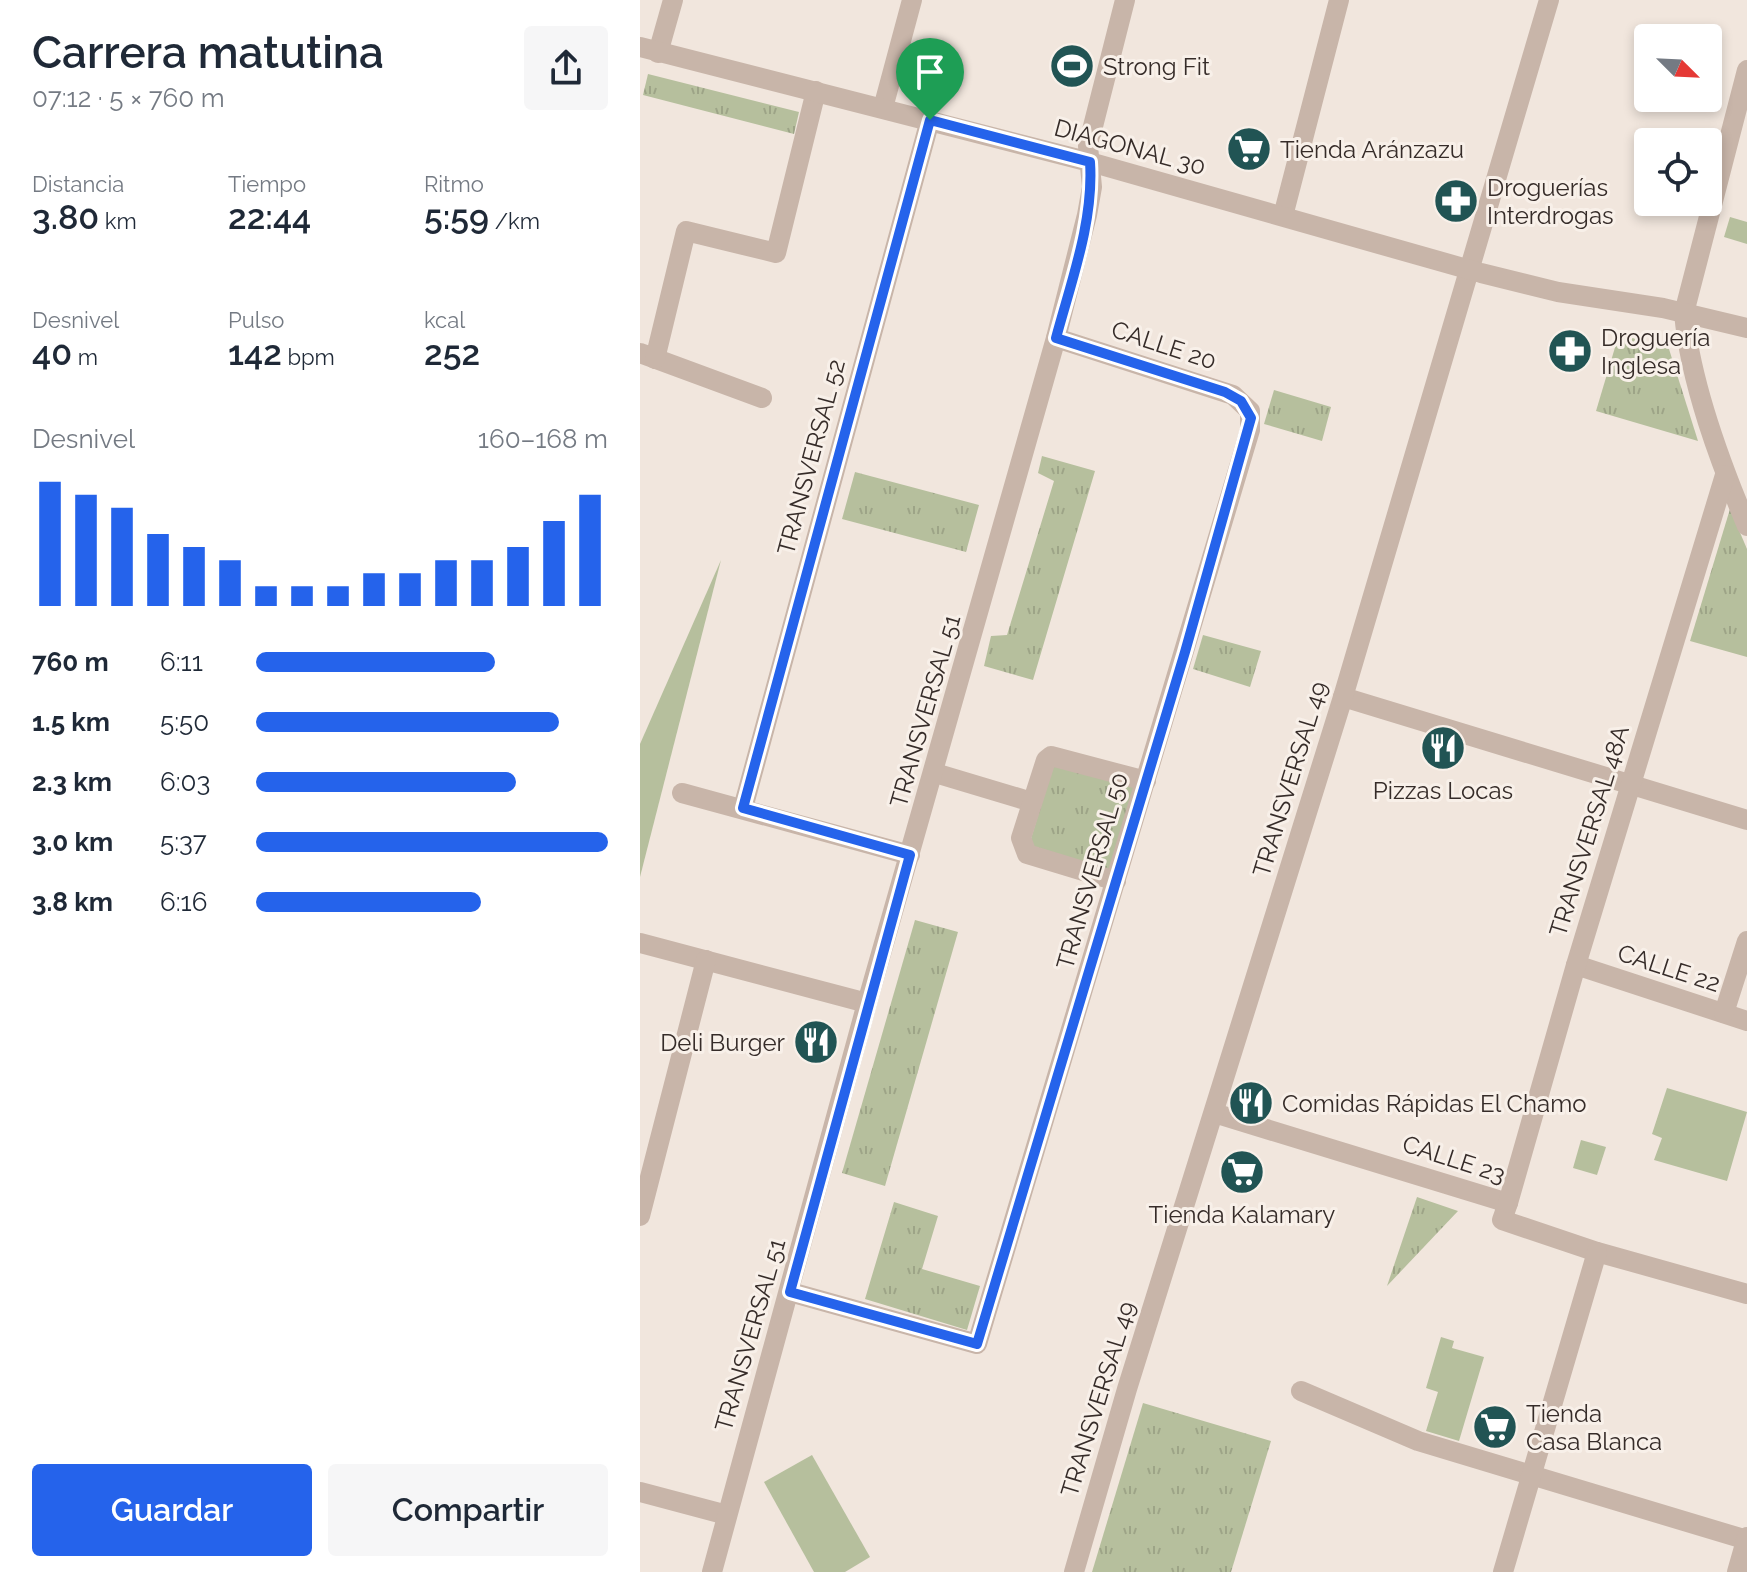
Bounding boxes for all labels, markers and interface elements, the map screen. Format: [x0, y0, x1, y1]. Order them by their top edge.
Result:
north arrow [1634, 24, 1722, 112]
map controls [1634, 24, 1722, 216]
button: share [524, 26, 608, 110]
text: Carrera matutina [32, 27, 384, 78]
pin [896, 38, 964, 120]
sports icon: Strong Fit [1048, 42, 1096, 90]
icon: arrive [908, 50, 952, 94]
place label: Strong Fit [1103, 52, 1210, 81]
text: 07:12 · 5 × 760 m [32, 83, 225, 113]
street label: DIAGONAL 30 [1051, 113, 1209, 181]
supermarket icon: Tienda Aránzazu [1225, 125, 1273, 173]
button: locate [1634, 128, 1722, 216]
place label: Tienda Aránzazu [1280, 135, 1464, 164]
text: Distancia [32, 171, 124, 197]
text: Tiempo [228, 171, 306, 197]
text: Ritmo [424, 171, 484, 197]
place label: Droguerías Interdrogas [1487, 173, 1614, 230]
pharmacy icon: Droguerías Interdrogas [1432, 177, 1480, 225]
text: 3.80 [32, 197, 99, 237]
text: 22:44 [228, 197, 311, 237]
text: 5:59 [424, 197, 489, 237]
text: km [99, 208, 137, 234]
text: /km [489, 208, 540, 234]
text: Desnivel [32, 307, 119, 333]
text: Pulso [228, 307, 284, 333]
text: kcal [424, 307, 465, 333]
street label: CALLE 20 [1108, 314, 1220, 376]
place label: Droguería Inglesa [1601, 323, 1710, 380]
pharmacy icon: Droguería Inglesa [1546, 327, 1594, 375]
text: 40 [32, 333, 72, 373]
text: 142 [228, 333, 282, 373]
text: 252 [424, 333, 480, 373]
text: m [72, 344, 98, 370]
text: bpm [282, 344, 335, 370]
street label: TRANSVERSAL 52 [771, 356, 851, 558]
text: Desnivel [32, 424, 135, 454]
text: 160–168 m [478, 424, 608, 454]
street label: TRANSVERSAL 51 [884, 611, 966, 811]
text: 760 m [32, 647, 109, 677]
text: 6:11 [160, 647, 203, 677]
street label: TRANSVERSAL 49 [1246, 678, 1334, 880]
text: 1.5 km [32, 707, 110, 737]
text: 5:50 [160, 707, 209, 737]
street label: TRANSVERSAL 48A [1543, 722, 1635, 940]
restaurant icon: Pizzas Locas [1419, 724, 1467, 772]
text: 2.3 km [32, 767, 112, 797]
text: 6:03 [160, 767, 210, 797]
street label: TRANSVERSAL 50 [1050, 769, 1134, 973]
place label: Pizzas Locas [1373, 776, 1513, 805]
text: 3.0 km [32, 827, 113, 857]
text: 5:37 [160, 827, 207, 857]
text: 3.8 km [32, 887, 113, 917]
text: 6:16 [160, 887, 207, 917]
street label: CALLE 22 [1614, 938, 1724, 998]
restaurant icon: Deli Burger [792, 1018, 840, 1066]
place label: Deli Burger [660, 1028, 786, 1057]
restaurant icon: Comidas Rápidas El Chamo [1227, 1079, 1275, 1127]
place label: Comidas Rápidas El Chamo [1282, 1089, 1587, 1118]
street label: CALLE 23 [1399, 1129, 1509, 1189]
supermarket icon: Tienda Kalamary [1218, 1148, 1266, 1196]
place label: Tienda Kalamary [1149, 1200, 1335, 1229]
street label: TRANSVERSAL 51 [709, 1235, 791, 1435]
street label: TRANSVERSAL 49 [1054, 1298, 1142, 1500]
place label: Tienda Casa Blanca [1526, 1399, 1662, 1456]
supermarket icon: Tienda Casa Blanca [1471, 1403, 1519, 1451]
button: Guardar [32, 1464, 312, 1556]
button: Compartir [328, 1464, 608, 1556]

